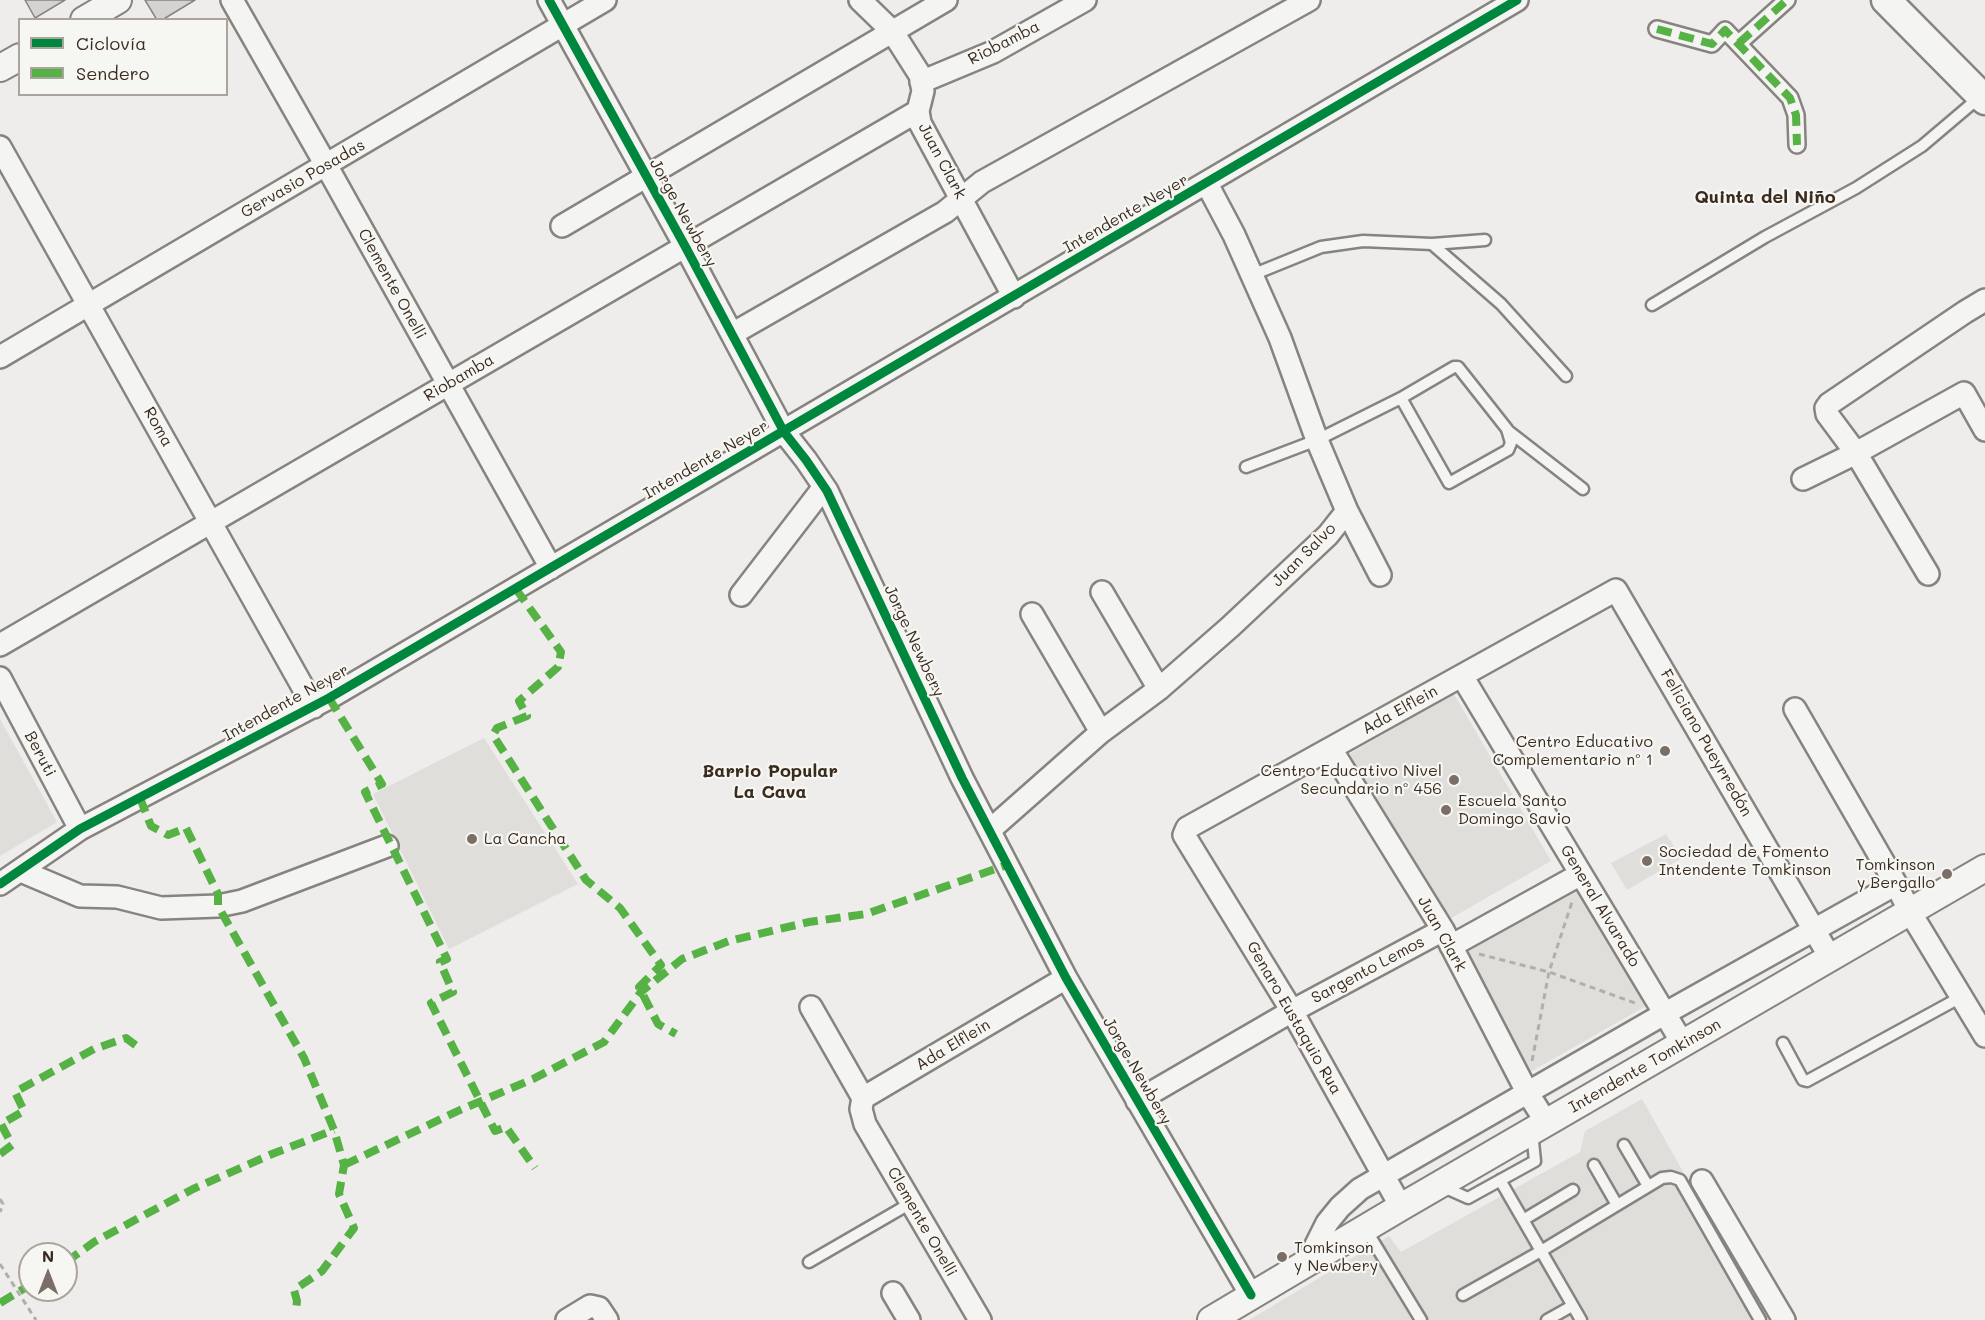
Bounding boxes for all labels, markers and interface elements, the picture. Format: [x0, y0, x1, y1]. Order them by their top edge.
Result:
street label: Riobamba [965, 17, 1043, 69]
legend [18, 18, 228, 96]
text: Ciclovía [76, 31, 147, 55]
text: Sendero [76, 61, 150, 85]
street label: Juan Clark [914, 120, 970, 202]
street label: Gervasio Posadas [237, 136, 369, 222]
street label: Jorge Newbery [645, 155, 721, 271]
street label: Intendente Neyer [1060, 171, 1192, 257]
district label: Quinta del Niño [1694, 186, 1836, 208]
street label: Clemente Onelli [354, 225, 430, 343]
street label: Riobamba [421, 350, 497, 406]
street label: Roma [139, 404, 177, 450]
street label: Intendente Neyer [640, 417, 772, 503]
street label: Juan Salvo [1268, 519, 1340, 591]
street label: Jorge Newbery [880, 582, 948, 700]
street label: Intendente Neyer [220, 661, 352, 745]
street label: Feliciano Pueyrredón [1656, 666, 1756, 820]
street label: Ada Elflein [1359, 681, 1441, 739]
street label: Beruti [20, 728, 60, 780]
place label: Centro Educativo Complementario nº 1 [1493, 732, 1653, 770]
marker: Centro Educativo Complementario nº 1 [1658, 744, 1672, 758]
district label: Barrio Popular La Cava [702, 760, 838, 802]
place label: Centro Educativo Nivel Secundario nº 456 [1261, 761, 1442, 799]
marker: Centro Educativo Nivel Secundario nº 456 [1447, 773, 1461, 787]
place label: Escuela Santo Domingo Savio [1458, 791, 1571, 829]
marker: Escuela Santo Domingo Savio [1439, 803, 1453, 817]
place label: La Cancha [484, 829, 566, 849]
marker: La Cancha [465, 832, 479, 846]
street label: General Alvarado [1556, 842, 1644, 970]
place label: Sociedad de Fomento Intendente Tomkinson [1659, 842, 1831, 880]
marker: Sociedad de Fomento Intendente Tomkinson [1640, 854, 1654, 868]
place label: Tomkinson y Bergallo [1855, 855, 1935, 893]
marker: Tomkinson y Bergallo [1940, 867, 1954, 881]
street label: Juan Clark [1413, 893, 1471, 975]
street label: Sargento Lemos [1308, 932, 1428, 1008]
street label: Genaro Eustaquio Rua [1242, 938, 1346, 1098]
street label: Jorge Newbery [1098, 1014, 1176, 1128]
street label: Ada Elflein [912, 1015, 994, 1075]
street label: Intendente Tomkinson [1566, 1015, 1724, 1117]
street label: Clemente Onelli [883, 1164, 961, 1280]
place label: Tomkinson y Newbery [1294, 1238, 1378, 1276]
north arrow [18, 1242, 78, 1302]
text: N [42, 1245, 54, 1266]
marker: Tomkinson y Newbery [1275, 1250, 1289, 1264]

